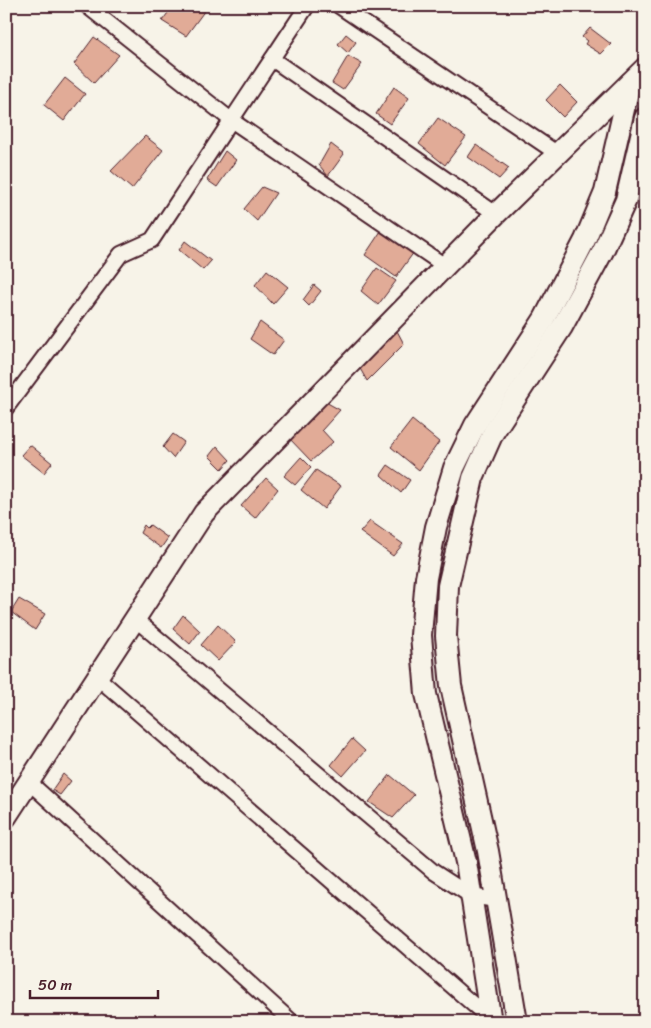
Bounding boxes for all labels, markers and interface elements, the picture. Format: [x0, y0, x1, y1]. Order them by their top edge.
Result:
scale bar [30, 968, 158, 1000]
text: 50 m [38, 972, 73, 998]

